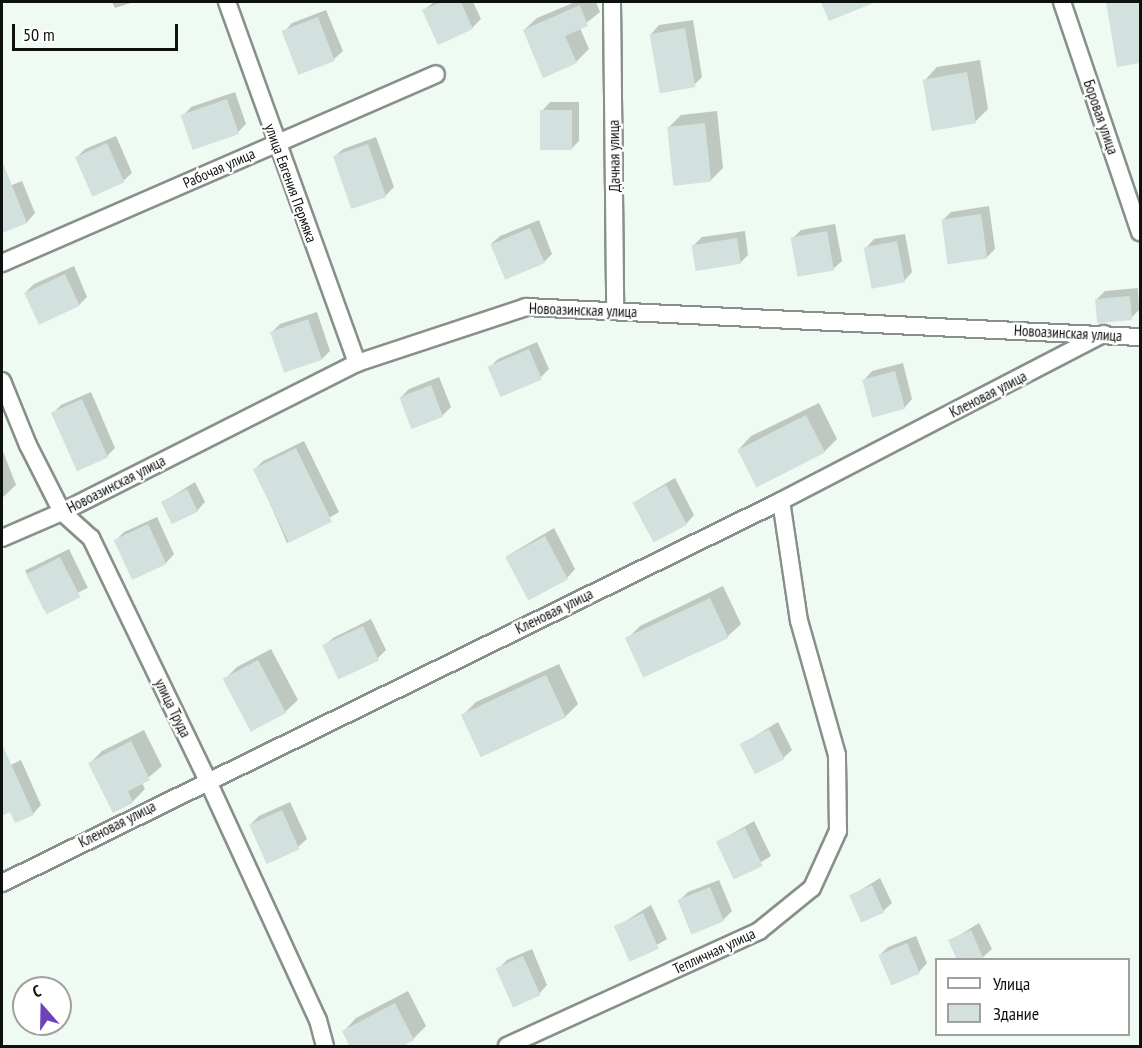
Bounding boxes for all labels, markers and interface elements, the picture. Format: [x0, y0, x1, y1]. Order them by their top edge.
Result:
scale bar [15, 12, 182, 50]
text: 50 m [23, 23, 55, 46]
street label: Боровая улица [1080, 77, 1122, 157]
street label: Дачная улица [604, 120, 624, 192]
street label: улица Евгения Пермяка [261, 121, 321, 245]
street label: Рабочая улица [180, 144, 258, 192]
street label: Новоазинская улица [529, 299, 637, 321]
street label: Новоазинская улица [1013, 321, 1123, 345]
street label: Кленовая улица [946, 367, 1030, 421]
street label: Новоазинская улица [64, 451, 168, 517]
street label: Кленовая улица [512, 584, 596, 638]
street label: улица Труда [151, 675, 195, 741]
street label: Кленовая улица [75, 797, 159, 851]
street label: Тепличная улица [670, 924, 758, 978]
legend [935, 958, 1130, 1036]
text: Улица [993, 972, 1030, 995]
north arrow [12, 976, 72, 1036]
text: С [30, 980, 43, 1002]
text: Здание [993, 1002, 1039, 1025]

